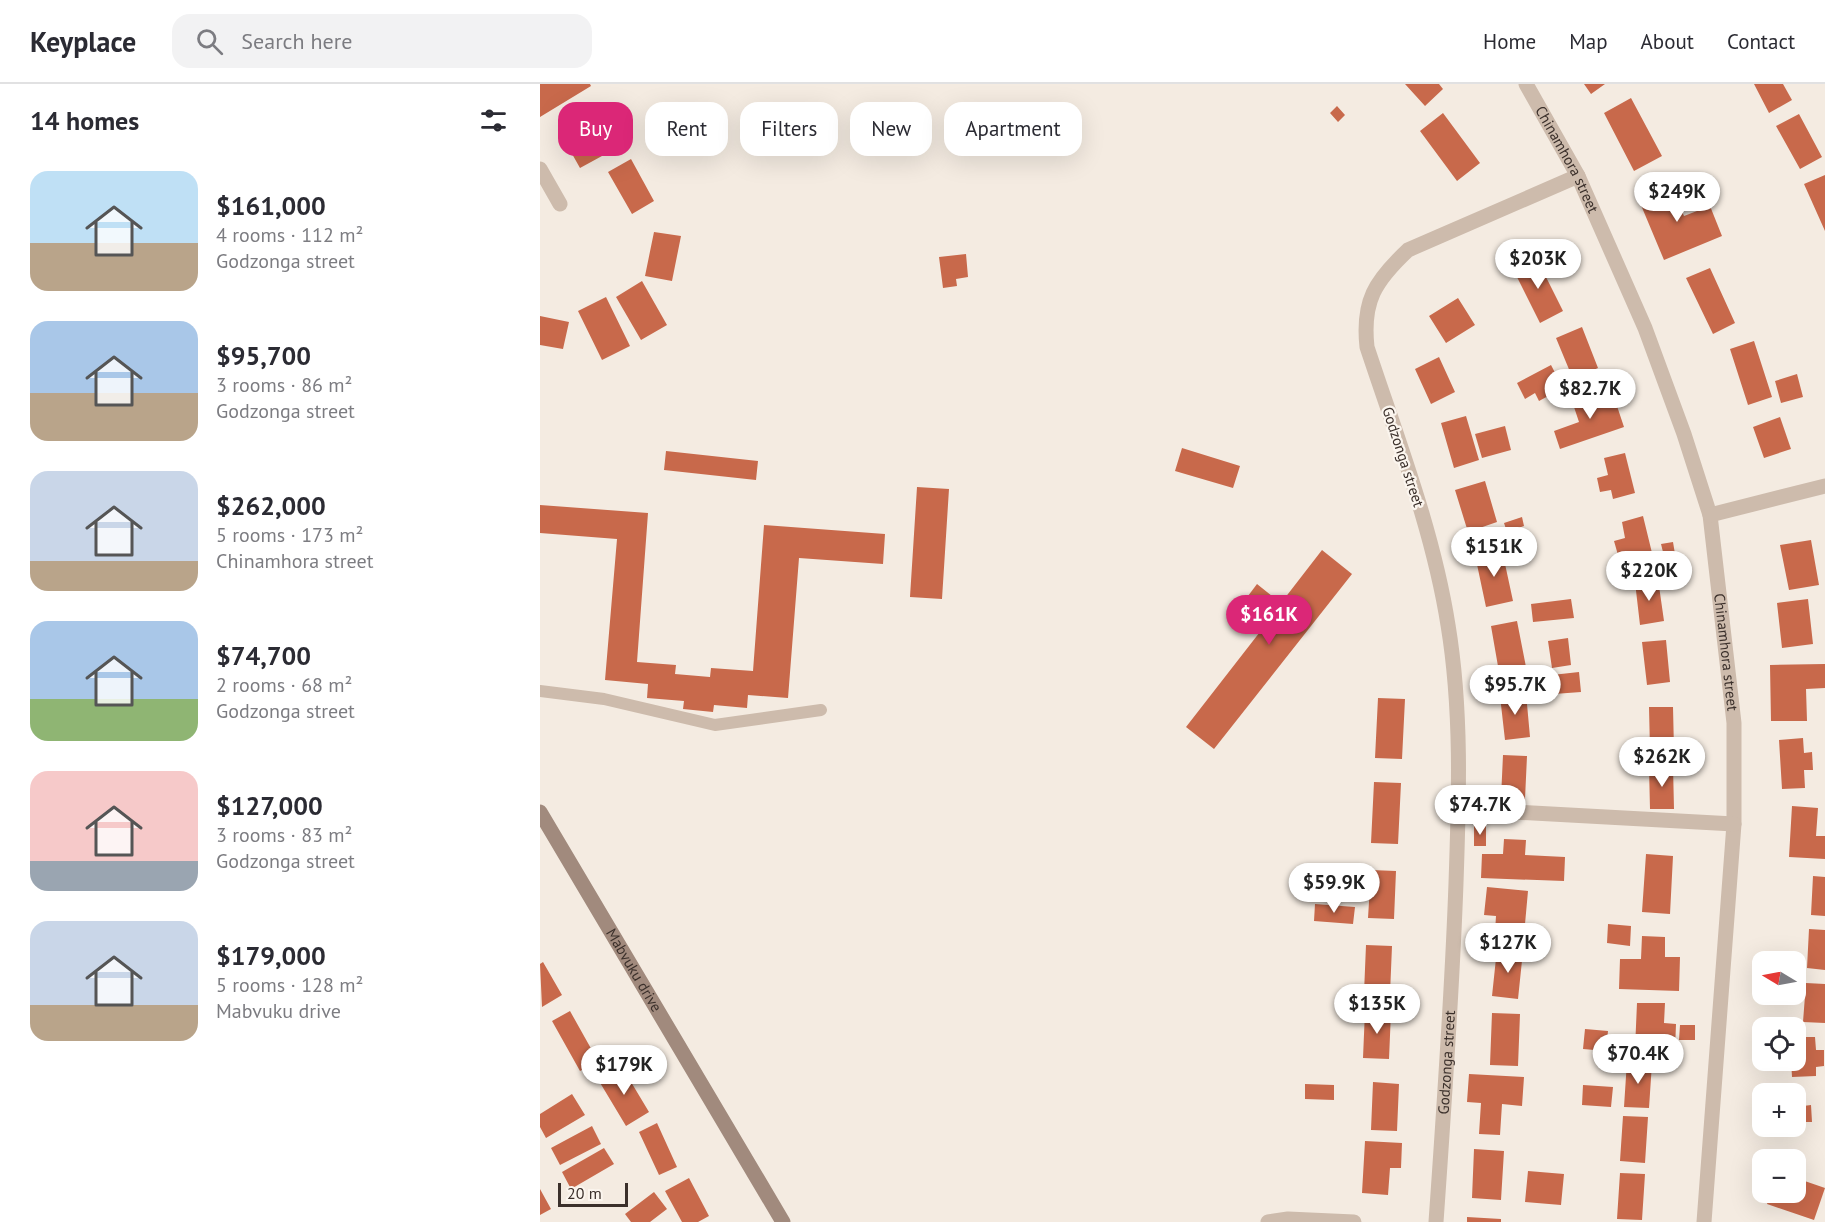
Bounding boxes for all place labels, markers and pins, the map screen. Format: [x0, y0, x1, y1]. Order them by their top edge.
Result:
pin: $249K [1635, 172, 1719, 223]
pin: $203K [1496, 239, 1580, 290]
pin: $82.7K [1541, 369, 1639, 420]
pin: $151K [1452, 527, 1536, 578]
pin: $220K [1607, 551, 1691, 602]
pin: $161K [1227, 595, 1311, 646]
pin: $95.7K [1466, 665, 1564, 716]
pin: $262K [1620, 737, 1704, 788]
pin: $74.7K [1431, 785, 1529, 836]
pin: $59.9K [1285, 863, 1383, 914]
pin: $127K [1466, 923, 1550, 974]
pin: $135K [1335, 984, 1419, 1035]
pin: $70.4K [1589, 1034, 1687, 1085]
pin: $179K [582, 1045, 666, 1096]

